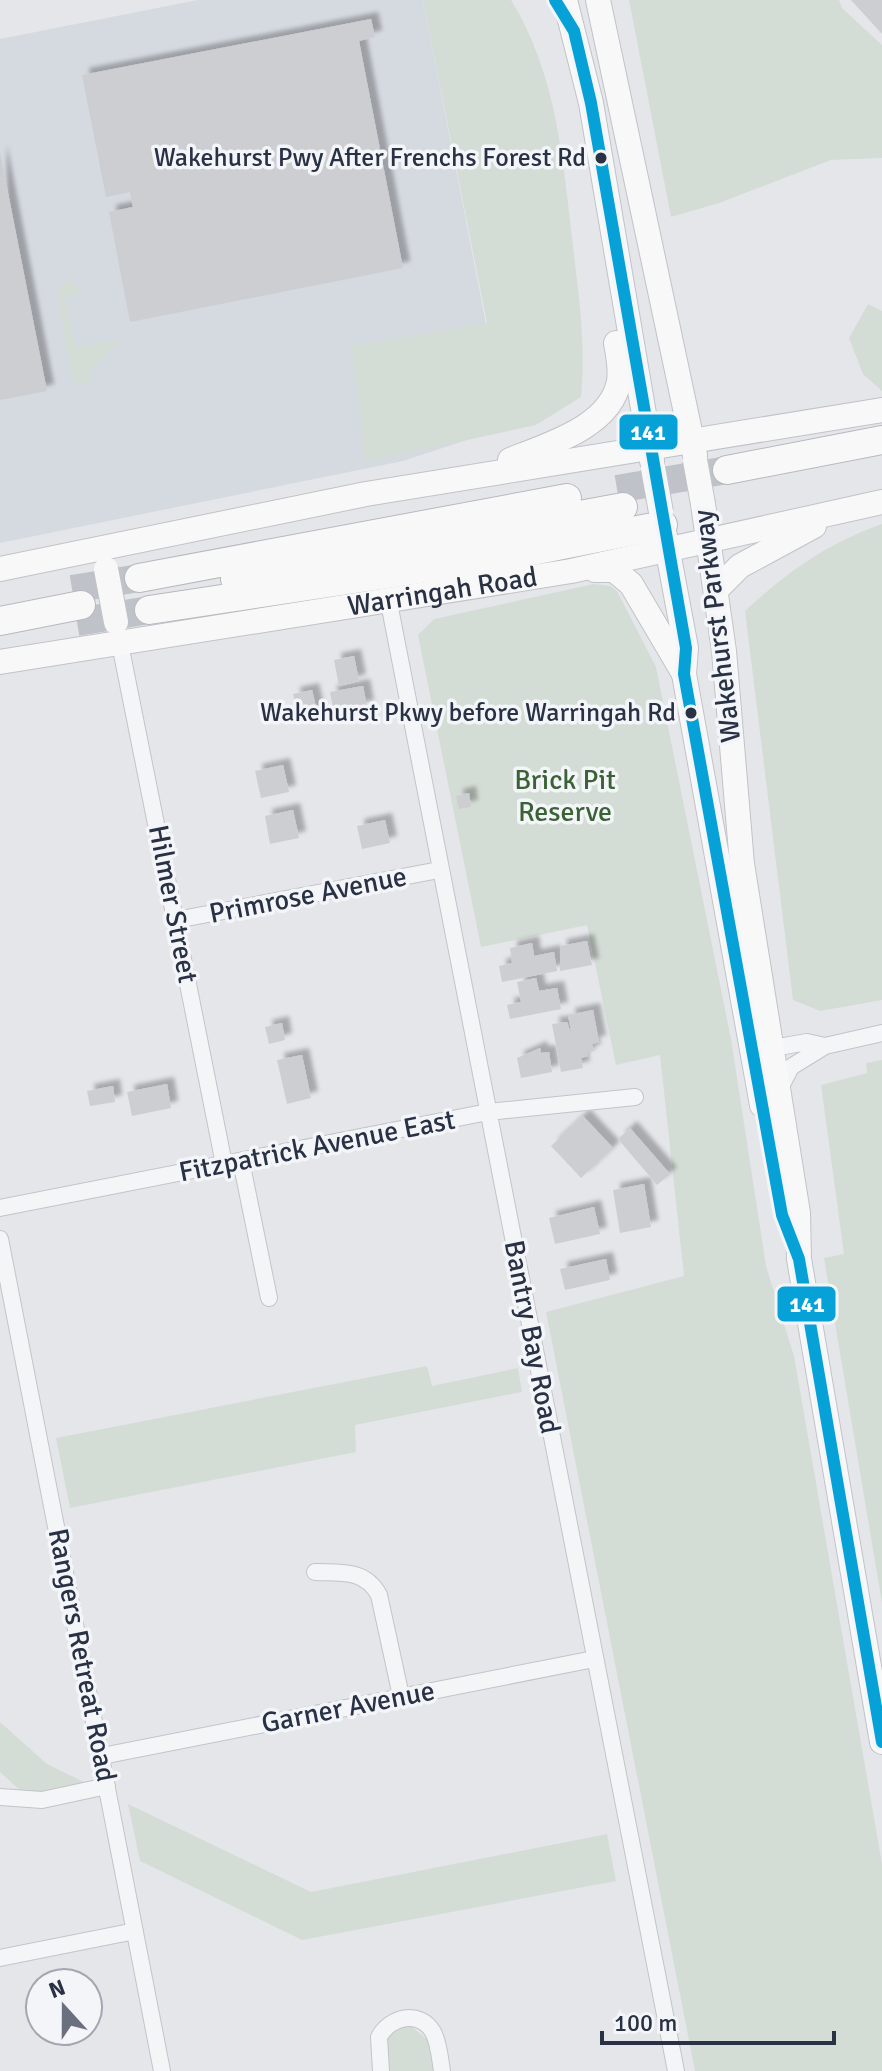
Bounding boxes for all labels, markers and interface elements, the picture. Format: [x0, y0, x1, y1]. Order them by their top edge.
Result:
place label: Wakehurst Pwy After Frenchs Forest Rd [154, 142, 586, 174]
marker: Wakehurst Pwy After Frenchs Forest Rd [593, 150, 609, 166]
line badge: 141 [618, 413, 679, 451]
text: 141 [630, 419, 666, 446]
street label: Wakehurst Parkway [686, 508, 748, 744]
street label: Warringah Road [345, 560, 540, 623]
place label: Wakehurst Pkwy before Warringah Rd [260, 697, 676, 729]
marker: Wakehurst Pkwy before Warringah Rd [683, 705, 699, 721]
park label: Brick Pit Reserve [514, 763, 616, 829]
street label: Hilmer Street [141, 822, 205, 986]
street label: Primrose Avenue [206, 859, 410, 931]
street label: Fitzpatrick Avenue East [176, 1102, 458, 1189]
street label: Bantry Bay Road [497, 1237, 567, 1437]
line badge: 141 [776, 1285, 837, 1323]
text: 141 [789, 1291, 825, 1318]
street label: Rangers Retreat Road [41, 1525, 123, 1785]
street label: Garner Avenue [258, 1674, 438, 1740]
north arrow [24, 1967, 104, 2047]
text: N [45, 1973, 69, 2004]
scale bar [602, 1995, 834, 2045]
text: 100 m [614, 2008, 677, 2038]

